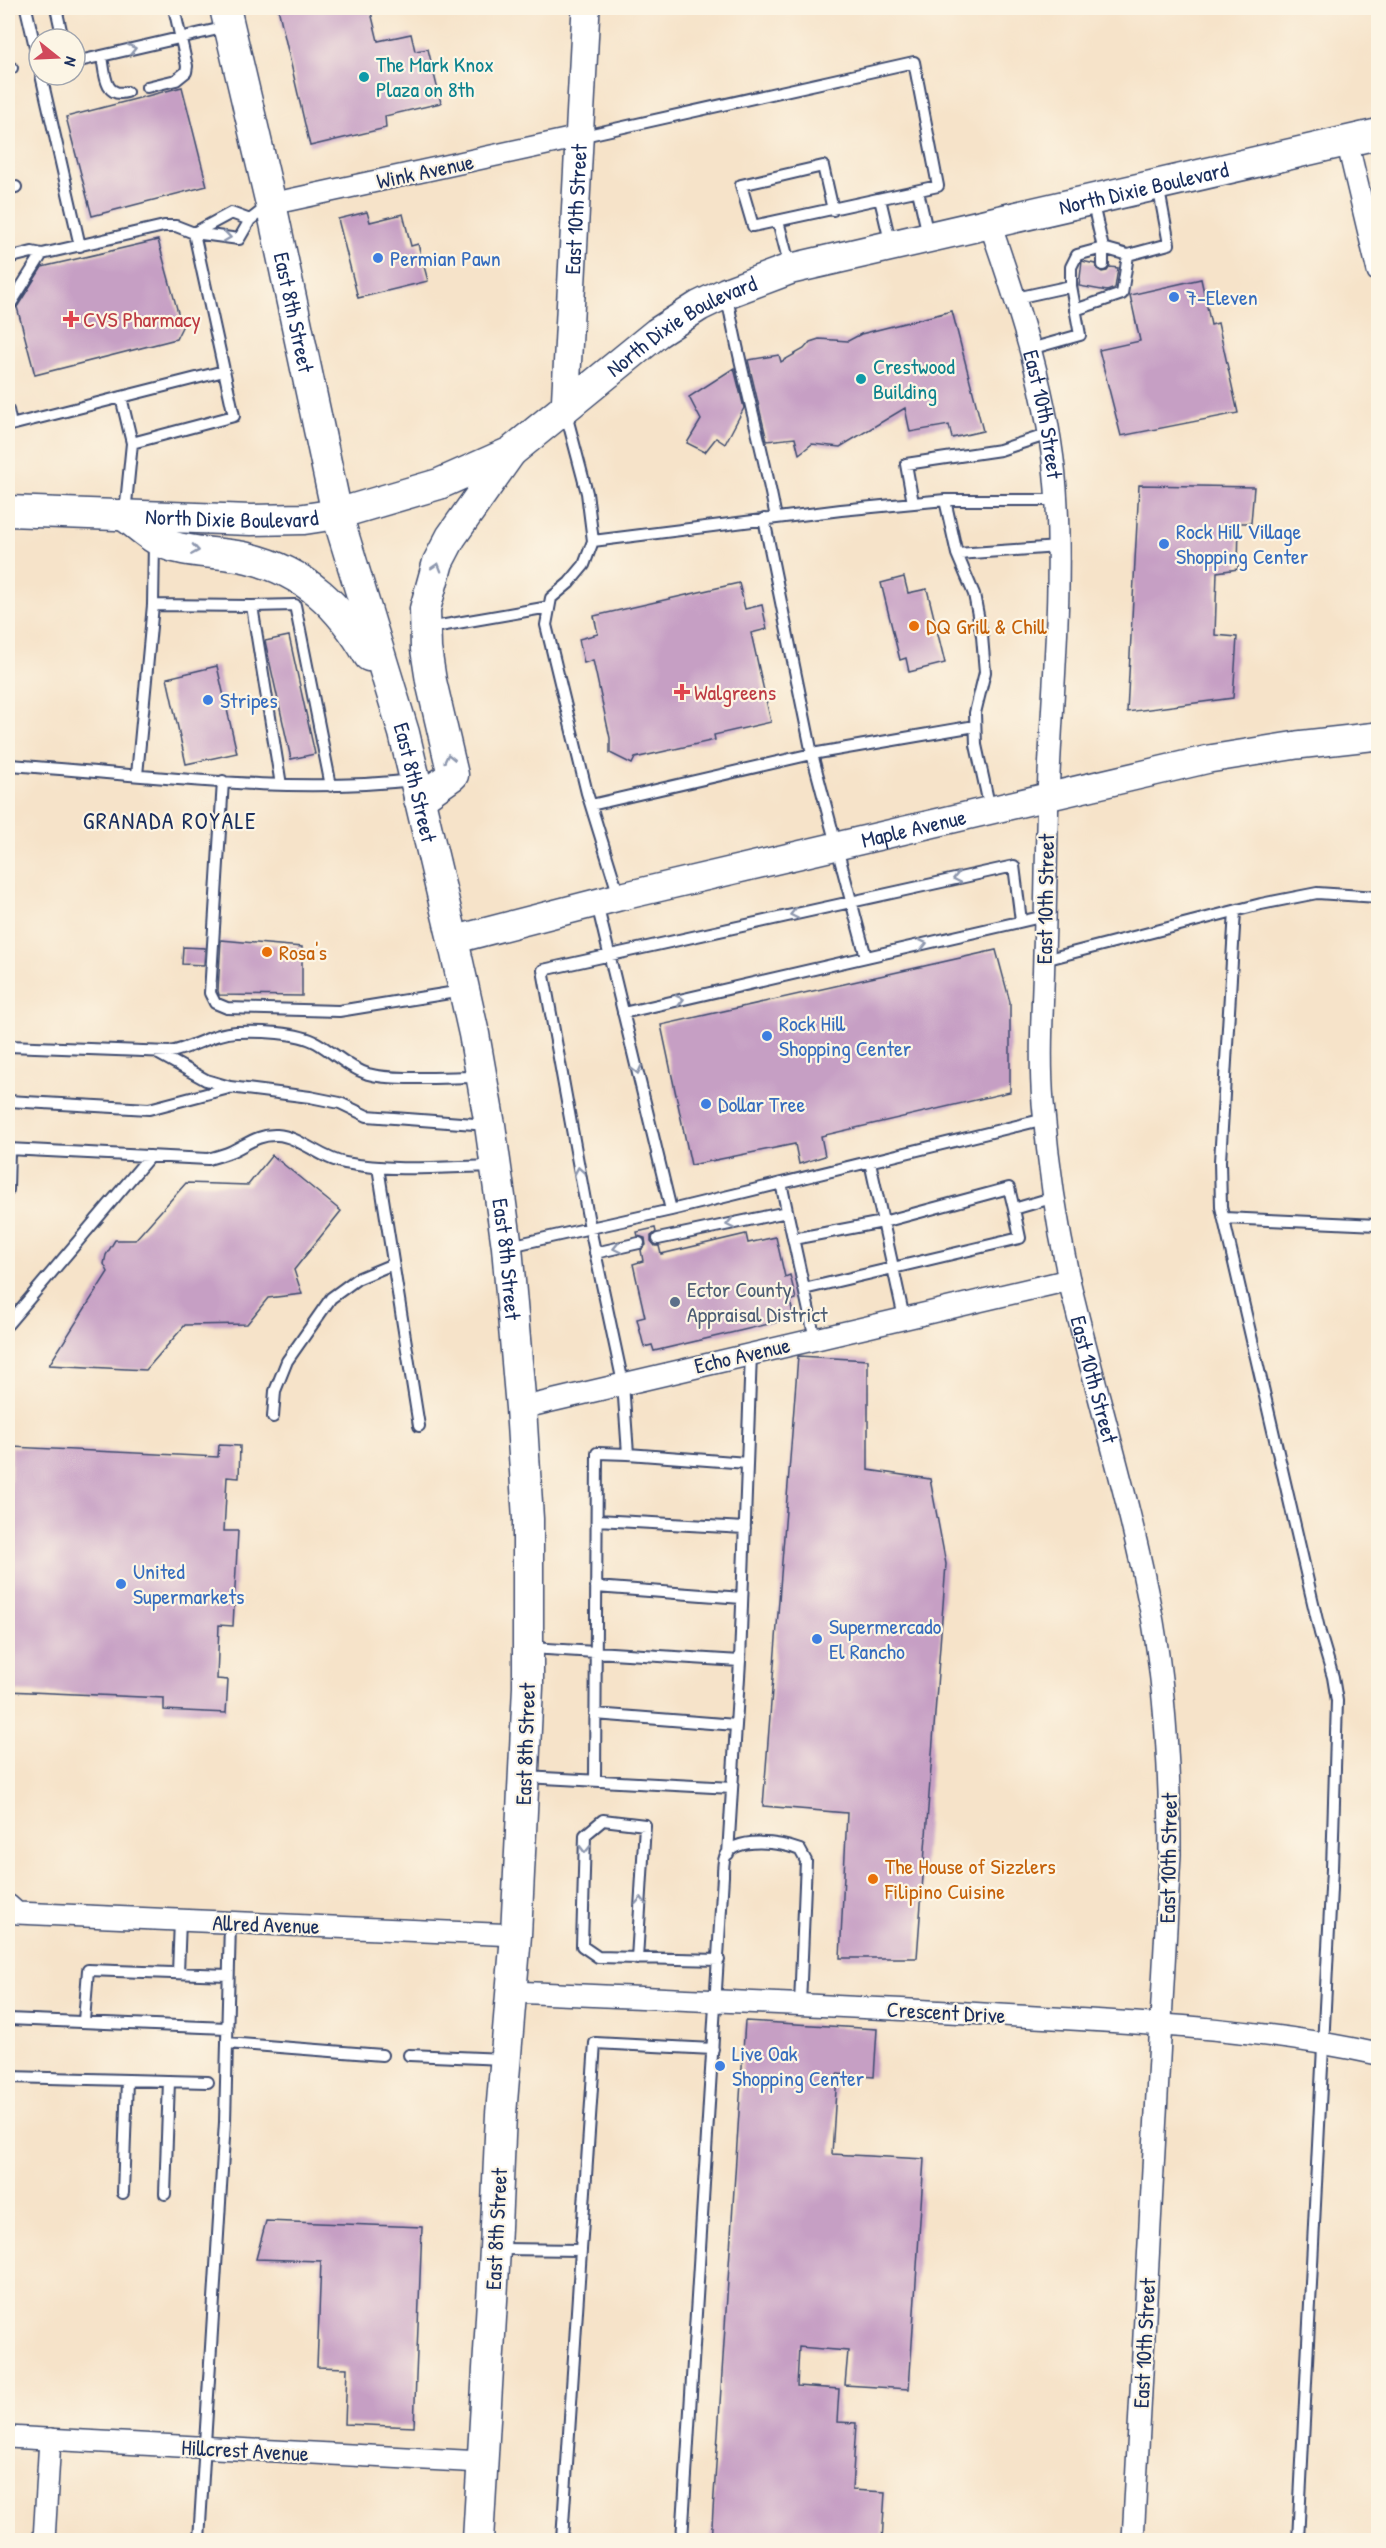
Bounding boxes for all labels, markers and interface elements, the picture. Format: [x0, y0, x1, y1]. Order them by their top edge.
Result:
north arrow [27, 27, 87, 87]
one-way arrow [127, 43, 137, 56]
place label: The Mark Knox Plaza on 8th [376, 49, 494, 104]
text: N [59, 54, 83, 70]
marker: The Mark Knox Plaza on 8th [357, 70, 371, 84]
street label: East 10th Street [557, 143, 594, 275]
street label: Wink Avenue [374, 146, 476, 196]
street label: North Dixie Boulevard [1056, 154, 1232, 222]
one-way arrow [222, 230, 231, 243]
place label: Permian Pawn [390, 243, 501, 273]
street label: East 8th Street [267, 249, 322, 376]
marker: Permian Pawn [371, 251, 385, 265]
street label: North Dixie Boulevard [600, 268, 761, 383]
place label: 7-Eleven [1186, 282, 1258, 312]
marker: 7-Eleven [1167, 290, 1181, 304]
place label: CVS Pharmacy [83, 304, 201, 334]
marker: CVS Pharmacy [64, 312, 78, 326]
street label: East 10th Street [1016, 346, 1070, 480]
place label: Crestwood Building [873, 351, 955, 406]
marker: Crestwood Building [854, 372, 868, 386]
street label: North Dixie Boulevard [145, 501, 321, 535]
place label: Rock Hill Village Shopping Center [1176, 516, 1309, 571]
marker: Rock Hill Village Shopping Center [1157, 537, 1171, 551]
one-way arrow [190, 543, 200, 556]
one-way arrow [430, 562, 442, 573]
place label: DQ Grill & Chill [926, 611, 1047, 641]
marker: DQ Grill & Chill [907, 619, 921, 633]
place label: Walgreens [694, 677, 776, 707]
place label: Stripes [220, 685, 278, 715]
marker: Walgreens [675, 685, 689, 699]
marker: Stripes [201, 693, 215, 707]
street label: East 8th Street [387, 719, 444, 846]
one-way arrow [444, 753, 457, 763]
street label: Maple Avenue [858, 801, 969, 855]
district label: GRANADA ROYALE [83, 804, 257, 836]
street label: East 10th Street [1029, 833, 1061, 964]
one-way arrow [953, 871, 963, 884]
one-way arrow [789, 906, 799, 919]
place label: Rosa's [279, 937, 327, 967]
one-way arrow [918, 938, 928, 951]
marker: Rosa's [260, 945, 274, 959]
one-way arrow [675, 994, 685, 1007]
place label: Rock Hill Shopping Center [779, 1008, 912, 1063]
marker: Rock Hill Shopping Center [760, 1029, 774, 1043]
one-way arrow [629, 1065, 642, 1075]
place label: Dollar Tree [718, 1089, 805, 1119]
marker: Dollar Tree [699, 1097, 713, 1111]
one-way arrow [573, 1166, 586, 1176]
street label: East 8th Street [485, 1196, 528, 1322]
one-way arrow [725, 1217, 735, 1230]
one-way arrow [612, 1241, 622, 1254]
place label: Ector County Appraisal District [687, 1274, 828, 1329]
marker: Ector County Appraisal District [668, 1295, 682, 1309]
street label: East 10th Street [1063, 1313, 1126, 1447]
street label: Echo Avenue [691, 1329, 793, 1381]
place label: United Supermarkets [133, 1556, 245, 1611]
marker: United Supermarkets [114, 1577, 128, 1591]
place label: Supermercado El Rancho [829, 1611, 941, 1666]
marker: Supermercado El Rancho [810, 1632, 824, 1646]
street label: East 8th Street [508, 1682, 542, 1806]
street label: East 10th Street [1152, 1792, 1184, 1923]
one-way arrow [579, 1845, 591, 1854]
place label: The House of Sizzlers Filipino Cuisine [884, 1851, 1056, 1906]
marker: The House of Sizzlers Filipino Cuisine [866, 1872, 880, 1886]
one-way arrow [634, 1896, 647, 1905]
street label: Allred Avenue [212, 1907, 320, 1941]
street label: Crescent Drive [886, 1994, 1006, 2030]
place label: Live Oak Shopping Center [732, 2038, 865, 2093]
marker: Live Oak Shopping Center [713, 2059, 727, 2073]
street label: East 8th Street [478, 2167, 514, 2291]
street label: East 10th Street [1126, 2277, 1162, 2409]
street label: Hillcrest Avenue [181, 2432, 310, 2468]

